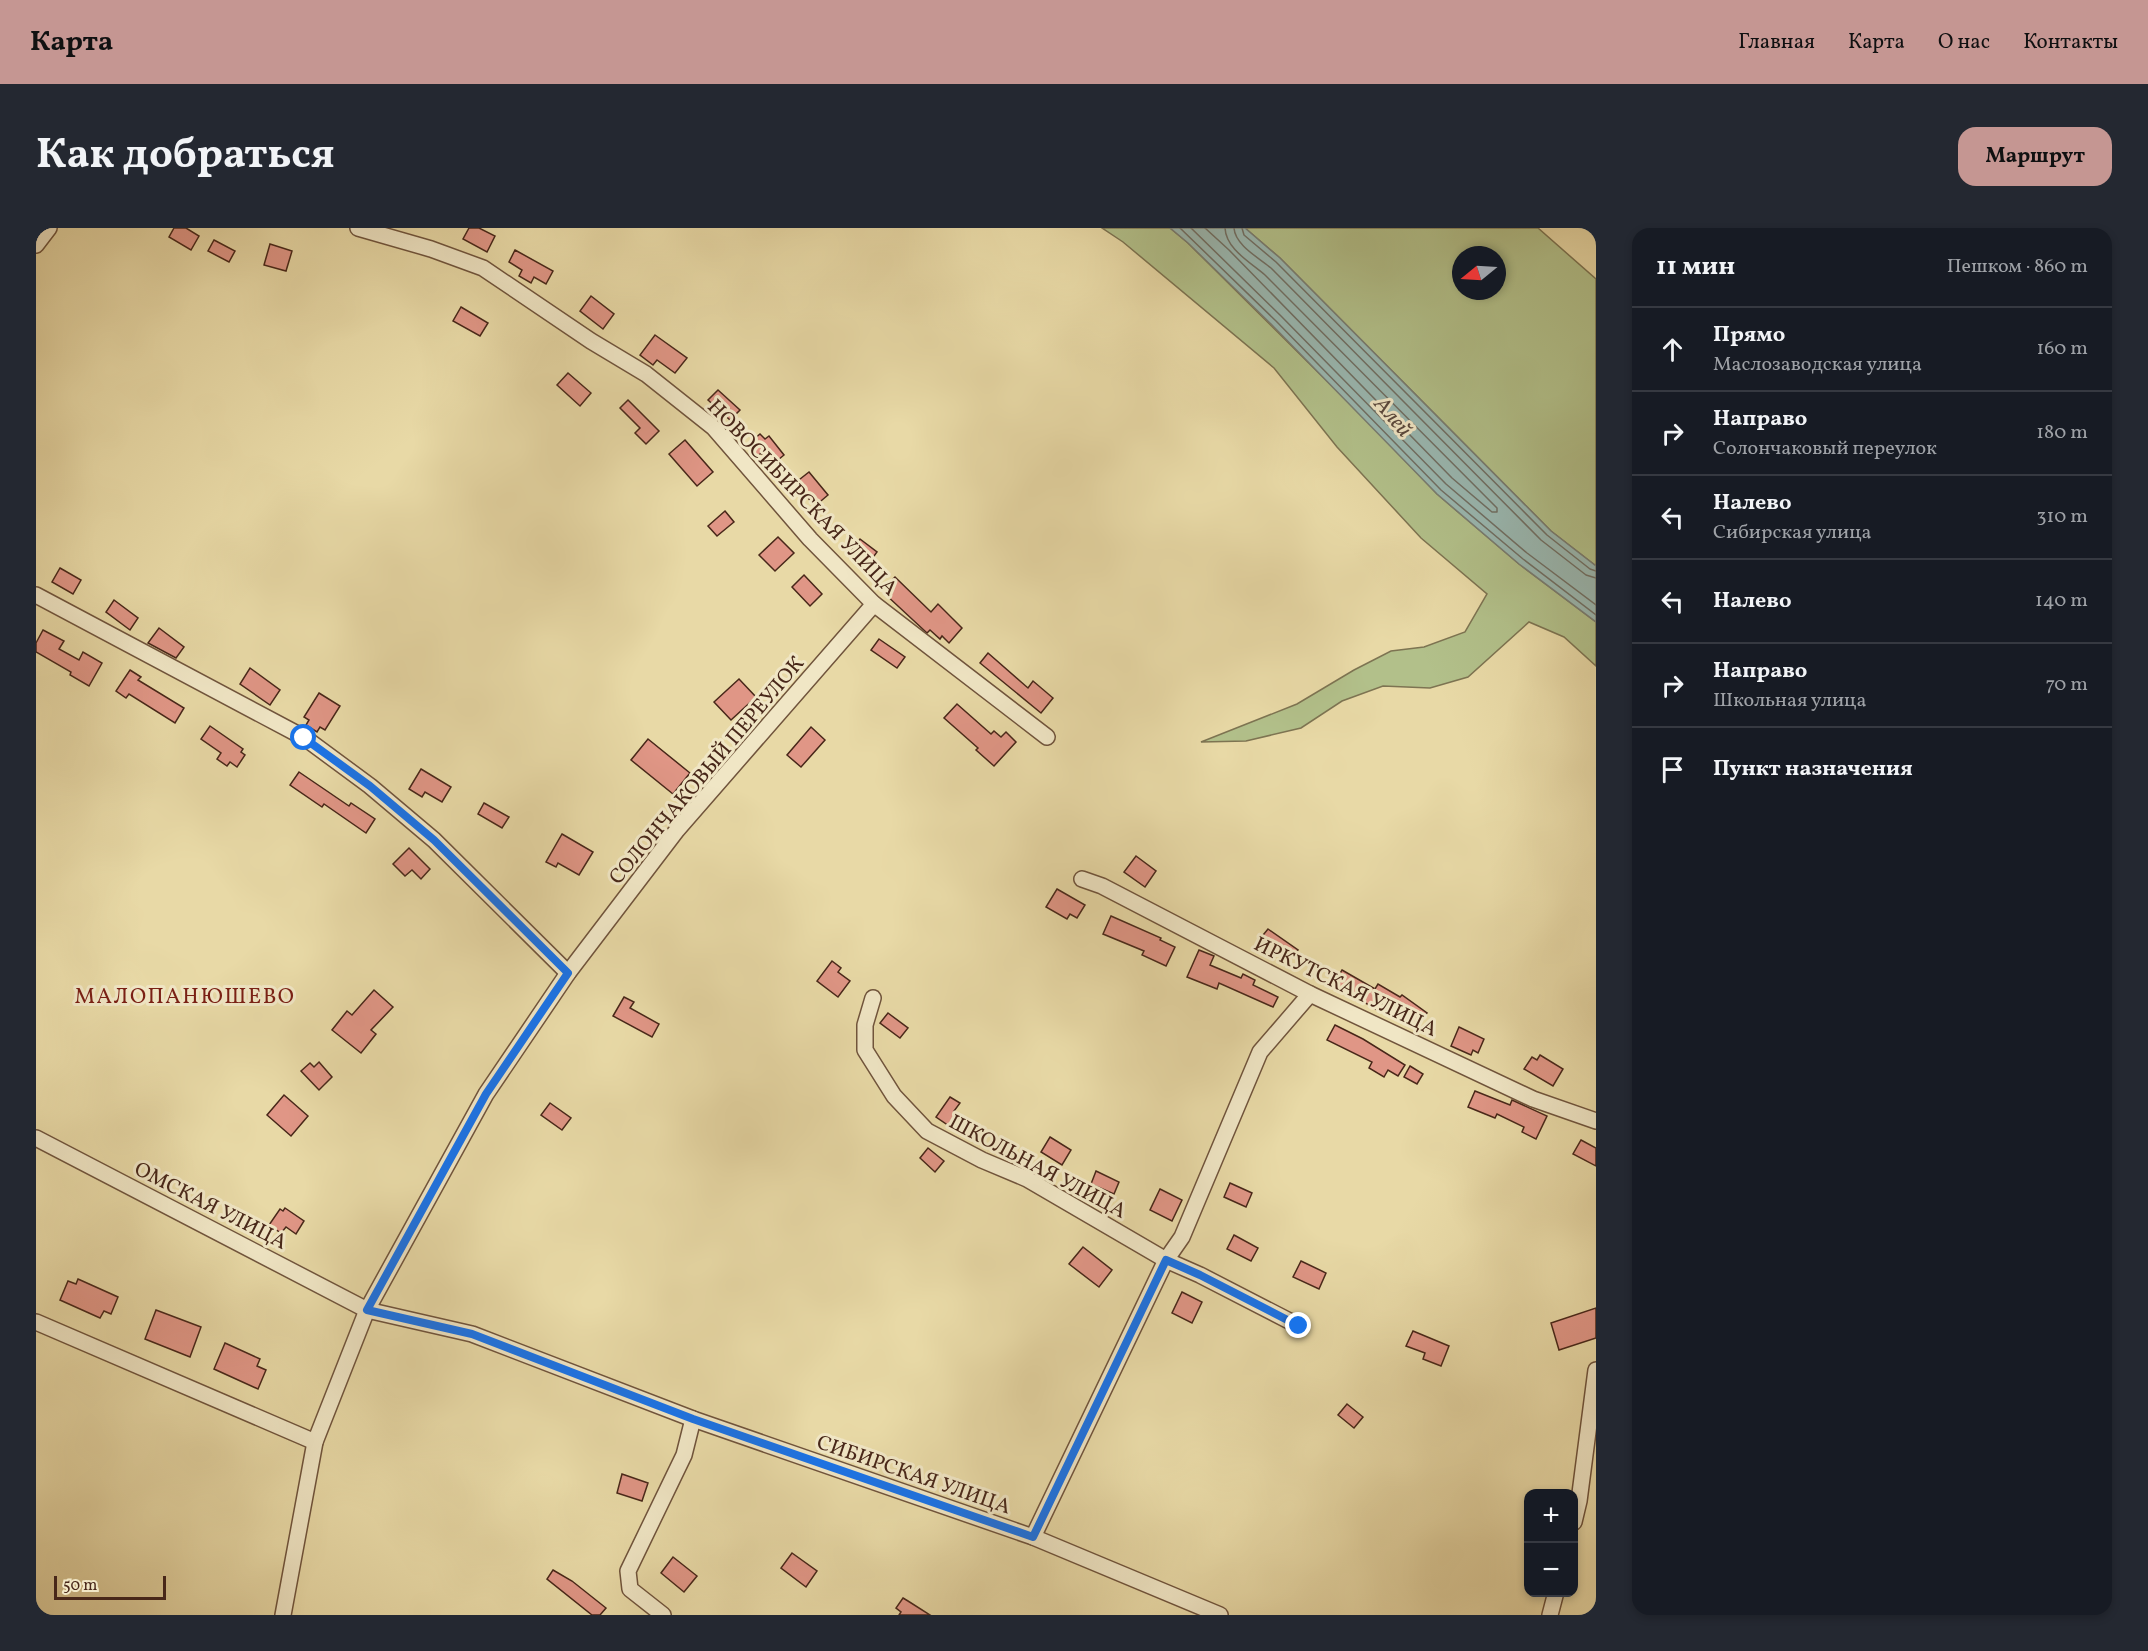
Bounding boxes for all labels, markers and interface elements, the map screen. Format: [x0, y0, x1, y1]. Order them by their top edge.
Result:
text: Карта [30, 23, 113, 62]
text: Главная [1738, 28, 1815, 57]
text: Карта [1848, 28, 1905, 57]
text: О нас [1938, 28, 1990, 57]
text: Контакты [2023, 28, 2118, 57]
text: Как добраться [36, 127, 335, 186]
button: Маршрут [1958, 127, 2112, 186]
north arrow [1452, 246, 1506, 300]
text: 11 мин [1656, 249, 1735, 285]
text: Пешком · 860 m [1947, 253, 2088, 281]
text: Прямо [1713, 320, 1785, 351]
icon: ahead [1656, 333, 1689, 366]
text: 160 m [2036, 335, 2088, 363]
text: Маслозаводская улица [1713, 351, 1922, 379]
water label: Алей [1365, 390, 1419, 445]
street label: НОВОСИБИРСКАЯ УЛИЦА [700, 393, 904, 603]
text: Направо [1713, 404, 1807, 435]
icon: right [1656, 417, 1689, 450]
text: 180 m [2036, 419, 2088, 447]
text: Солончаковый переулок [1713, 435, 1937, 463]
text: Налево [1713, 488, 1792, 519]
icon: left [1656, 501, 1689, 534]
text: 310 m [2036, 503, 2088, 531]
text: Сибирская улица [1713, 519, 1872, 547]
icon: left [1656, 585, 1689, 618]
text: Налево [1713, 586, 1792, 617]
text: 140 m [2035, 587, 2088, 615]
street label: СОЛОНЧАКОВЫЙ ПЕРЕУЛОК [603, 651, 811, 891]
text: Направо [1713, 656, 1807, 687]
icon: right [1656, 669, 1689, 702]
text: 70 m [2045, 671, 2088, 699]
text: Школьная улица [1713, 687, 1866, 715]
route start [290, 724, 316, 750]
icon: arrive [1656, 753, 1689, 786]
text: Пункт назначения [1713, 754, 1913, 785]
street label: ИРКУТСКАЯ УЛИЦА [1249, 930, 1442, 1045]
district label: МАЛОПАНЮШЕВО [75, 982, 295, 1013]
street label: ШКОЛЬНАЯ УЛИЦА [943, 1108, 1131, 1227]
street label: ОМСКАЯ УЛИЦА [129, 1155, 292, 1257]
route end [1285, 1312, 1311, 1338]
street label: СИБИРСКАЯ УЛИЦА [813, 1429, 1015, 1522]
map controls [1524, 1489, 1578, 1597]
button: + [1524, 1489, 1578, 1543]
button: − [1524, 1543, 1578, 1597]
scale bar [54, 1573, 166, 1600]
text: 50 m [63, 1575, 97, 1597]

